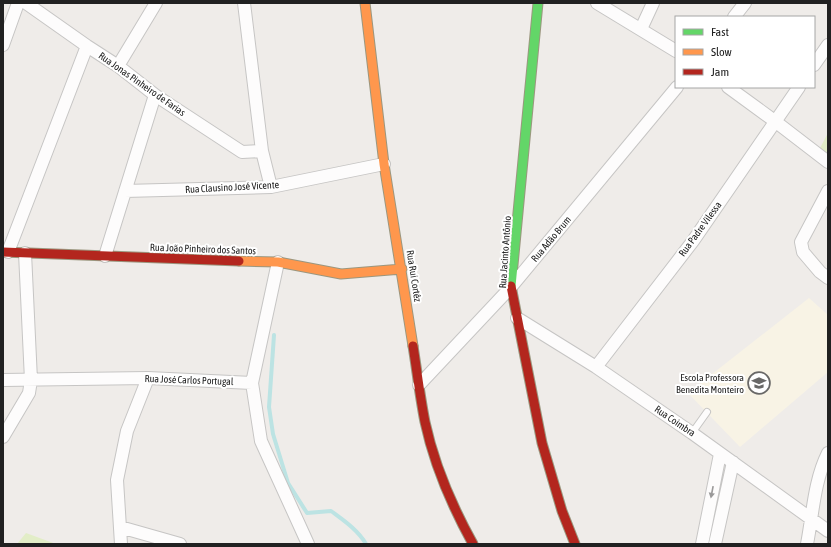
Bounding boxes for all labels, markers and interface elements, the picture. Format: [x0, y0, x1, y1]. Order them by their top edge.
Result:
legend [675, 16, 815, 88]
text: Fast [711, 25, 729, 39]
text: Slow [711, 45, 732, 59]
street label: Rua Jonas Pinheiro de Farias [97, 50, 188, 118]
text: Jam [711, 65, 729, 79]
street label: Rua Clausino José Vicente [185, 179, 280, 195]
street label: Rua Padre Vilessa [677, 199, 724, 258]
street label: Rua Adão Brum [529, 214, 573, 264]
street label: Rua Jacinto Antônio [497, 215, 513, 289]
street label: Rua João Pinheiro dos Santos [150, 242, 257, 256]
street label: Rua Rui Cortêz [404, 249, 424, 303]
school or university icon: Escola Professora Benedita Monteiro [746, 370, 772, 396]
place label: Escola Professora Benedita Monteiro [676, 372, 744, 395]
street label: Rua José Carlos Portugal [144, 373, 234, 387]
street label: Rua Coimbra [653, 403, 698, 439]
one-way arrow [709, 486, 715, 498]

